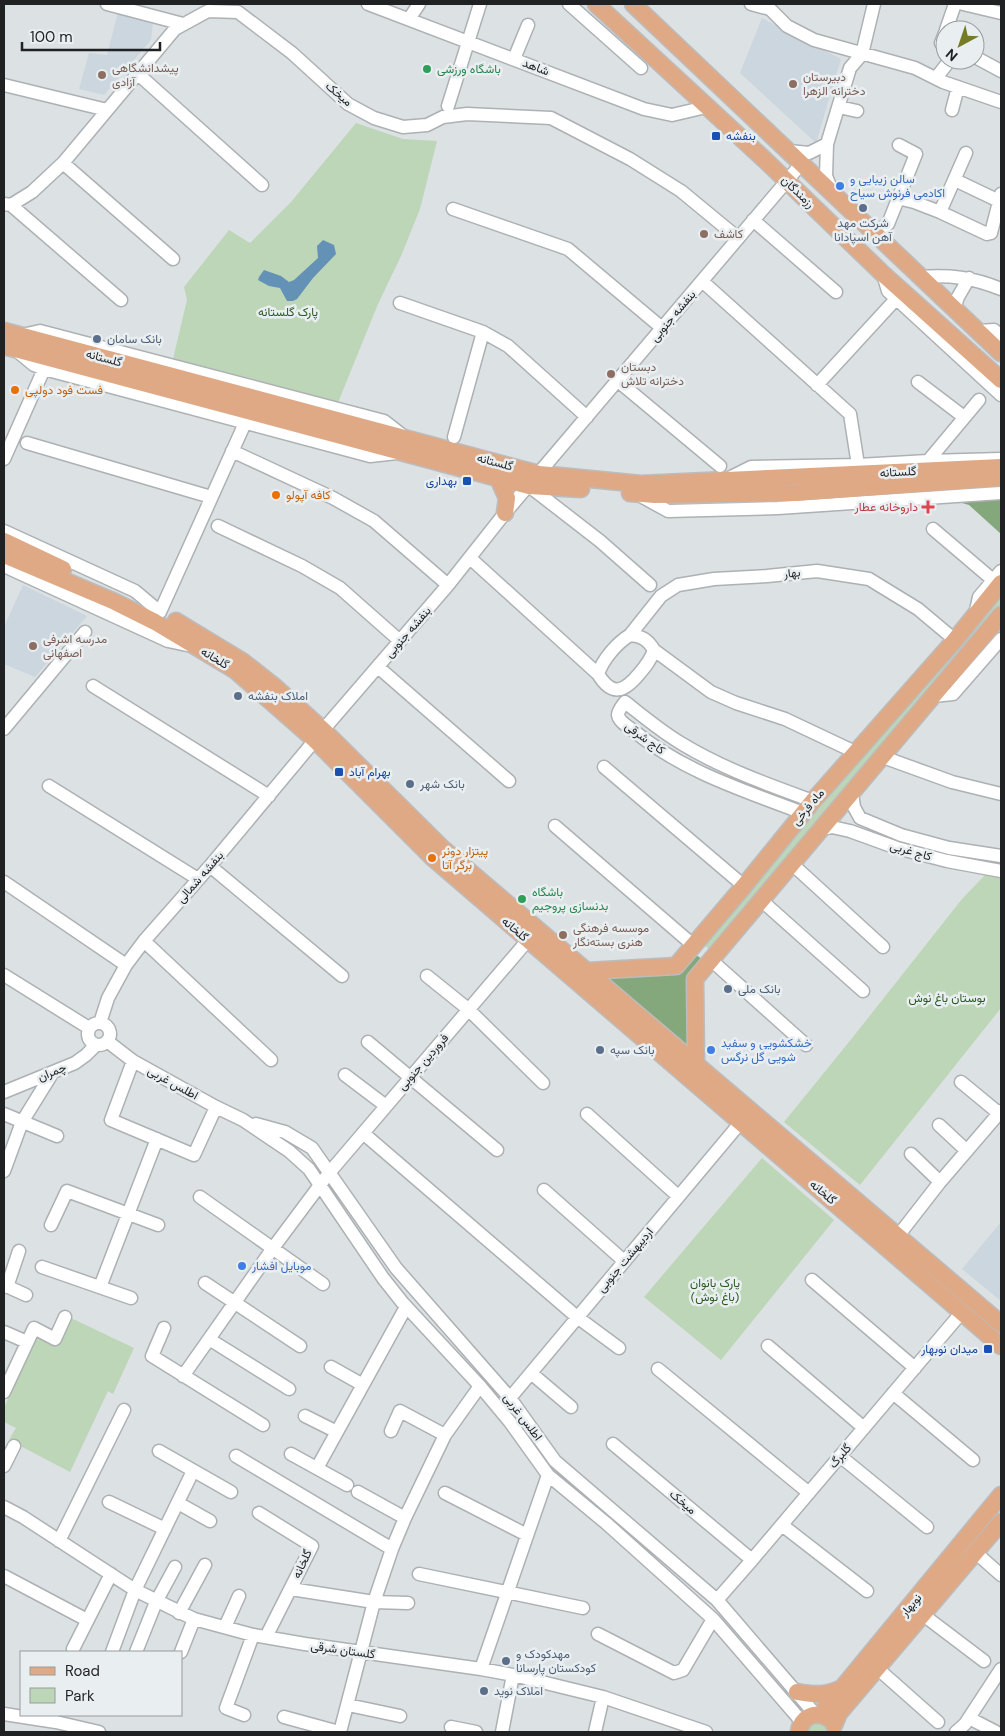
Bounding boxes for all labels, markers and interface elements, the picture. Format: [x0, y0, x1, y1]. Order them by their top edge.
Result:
scale bar [22, 20, 160, 52]
north arrow [935, 20, 985, 70]
text: 100 m [30, 27, 73, 47]
text: N [942, 45, 961, 65]
street label: شاهد [520, 55, 552, 79]
place label: پیشدانشگاهی آزادی [112, 60, 179, 90]
place label: باشگاه ورزشی [437, 61, 501, 77]
marker: باشگاه ورزشی [421, 63, 433, 75]
marker: پیشدانشگاهی آزادی [96, 69, 108, 81]
place label: دبيرستان دخترانه الزهرا [803, 69, 866, 99]
street label: میخک [322, 78, 356, 110]
marker: دبيرستان دخترانه الزهرا [787, 78, 799, 90]
place label: بنفشه [726, 128, 756, 144]
marker: بنفشه [710, 130, 722, 142]
place label: سالن زیبایی و اکادمی فرنوش سیاح [850, 171, 945, 202]
street label: رزمندگان [778, 172, 818, 212]
marker: سالن زیبایی و اکادمی فرنوش سیاح [834, 180, 846, 192]
marker: شرکت مهد آهن اسپادانا [857, 202, 869, 214]
place label: شرکت مهد آهن اسپادانا [834, 215, 893, 245]
place label: کاشف [714, 226, 743, 242]
marker: کاشف [698, 228, 710, 240]
street label: بنفشه جنوبی [647, 287, 699, 345]
park label: پارک گلستانه [258, 304, 318, 320]
place label: بانک سامان [107, 331, 162, 347]
marker: بانک سامان [91, 333, 103, 345]
street label: گلستانه [84, 346, 124, 370]
place label: دبستان دخترانه تلاش [621, 359, 684, 389]
marker: دبستان دخترانه تلاش [605, 368, 617, 380]
place label: فست فود دولپی [25, 382, 103, 398]
marker: فست فود دولپی [9, 384, 21, 396]
street label: گلستانه [475, 450, 515, 474]
street label: گلستانه [879, 463, 917, 481]
place label: بهداری [426, 473, 457, 489]
marker: بهداری [461, 475, 473, 487]
place label: کافه آپولو [286, 487, 331, 503]
marker: کافه آپولو [270, 489, 282, 501]
place label: داروخانه عطار [854, 499, 918, 515]
marker: داروخانه عطار [922, 501, 934, 513]
street label: بهار [782, 564, 801, 582]
street label: بنفشه جنوبی [381, 603, 435, 661]
place label: مدرسه اشرفی اصفهانی [43, 631, 107, 661]
marker: مدرسه اشرفی اصفهانی [27, 640, 39, 652]
street label: گلخانه [198, 643, 232, 673]
place label: املاک بنفشه [248, 688, 308, 704]
marker: املاک بنفشه [232, 690, 244, 702]
street label: کاج شرقی [621, 718, 668, 759]
place label: بهرام آباد [349, 764, 391, 780]
marker: بهرام آباد [333, 766, 345, 778]
place label: بانک شهر [419, 776, 465, 792]
marker: بانک شهر [404, 778, 416, 790]
street label: ماه فرخی [788, 785, 828, 829]
street label: کاج غربی [888, 837, 934, 866]
place label: پیتزار دونر برگر آتا [441, 843, 488, 873]
street label: بنفشه شمالی [173, 848, 227, 906]
marker: پیتزار دونر برگر آتا [426, 852, 438, 864]
place label: باشگاه بدنسازی پروجیم [532, 884, 608, 914]
marker: باشگاه بدنسازی پروجیم [516, 893, 528, 905]
street label: گلخانه [498, 913, 532, 945]
place label: موسسه فرهنگی هنری بسته‌نگار [572, 920, 649, 950]
marker: موسسه فرهنگی هنری بسته‌نگار [557, 929, 569, 941]
place label: بانک ملی [738, 981, 781, 997]
marker: بانک ملی [722, 983, 734, 995]
park label: بوستان باغ نوش [908, 990, 986, 1007]
street label: فروردین جنوبی [394, 1030, 452, 1094]
place label: خشکشویی و سفید شویی گل نرگس [721, 1035, 812, 1065]
place label: بانک سپه [610, 1042, 655, 1058]
marker: بانک سپه [594, 1044, 606, 1056]
marker: خشکشویی و سفید شویی گل نرگس [705, 1044, 717, 1056]
street label: چمران [35, 1059, 69, 1085]
street label: اطلس غربی [145, 1063, 201, 1103]
street label: گلخانه [806, 1176, 840, 1208]
street label: اردیبهشت جنوبی [593, 1224, 657, 1296]
place label: موبایل افشار [251, 1258, 311, 1274]
marker: موبایل افشار [236, 1260, 248, 1272]
park label: پارک بانوان (باغ نوش) [690, 1275, 740, 1306]
place label: میدان نوبهار [920, 1341, 978, 1357]
marker: میدان نوبهار [982, 1343, 994, 1355]
street label: اطلس غربی [500, 1390, 546, 1444]
street label: گلبرگ [825, 1440, 855, 1472]
street label: میخک [666, 1486, 700, 1518]
street label: گلخانه [288, 1547, 316, 1581]
street label: نوبهار [896, 1590, 925, 1621]
street label: گلستان شرقی [310, 1638, 376, 1662]
place label: مهدکودک و کودکستان پارسانا [516, 1646, 596, 1676]
legend [20, 1651, 182, 1716]
marker: مهدکودک و کودکستان پارسانا [500, 1655, 512, 1667]
text: Road [65, 1661, 100, 1681]
place label: املاک نوید [494, 1683, 543, 1699]
marker: املاک نوید [478, 1685, 490, 1697]
text: Park [65, 1686, 95, 1706]

